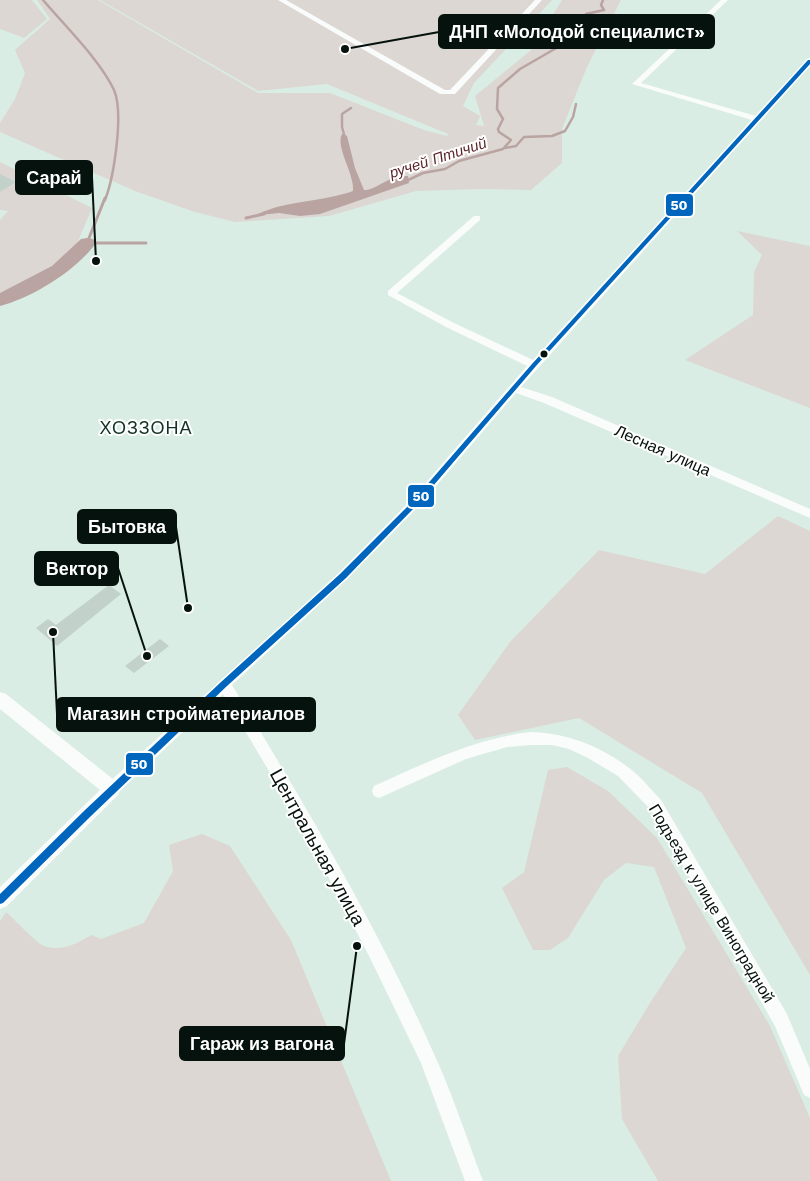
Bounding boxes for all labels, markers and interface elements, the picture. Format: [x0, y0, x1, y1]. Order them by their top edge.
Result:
callout: ДНП «Молодой специалист» [439, 15, 714, 48]
text: ДНП «Молодой специалист» [449, 21, 705, 42]
water label: ручей Птичий [386, 134, 489, 182]
callout: Сарай [16, 161, 92, 194]
text: Сарай [26, 167, 82, 188]
line badge: 50 [665, 193, 694, 217]
text: 50 [670, 197, 688, 213]
unlabelled marker [539, 349, 549, 359]
district label: ХОЗЗОНА [100, 417, 192, 438]
street label: Лесная улица [612, 421, 714, 480]
line badge: 50 [407, 484, 435, 508]
text: 50 [412, 488, 430, 504]
callout: Бытовка [78, 510, 176, 543]
text: Бытовка [88, 516, 167, 537]
callout: Вектор [35, 552, 118, 585]
text: Вектор [46, 558, 108, 579]
callout: Магазин стройматериалов [57, 698, 315, 731]
text: Магазин стройматериалов [67, 703, 305, 724]
line badge: 50 [125, 752, 154, 776]
text: 50 [130, 756, 148, 772]
street label: Центральная улица [265, 765, 370, 930]
street label: Подъезд к улице Виноградной [645, 801, 778, 1006]
callout: Гараж из вагона [180, 1027, 344, 1060]
text: Гараж из вагона [190, 1033, 335, 1054]

